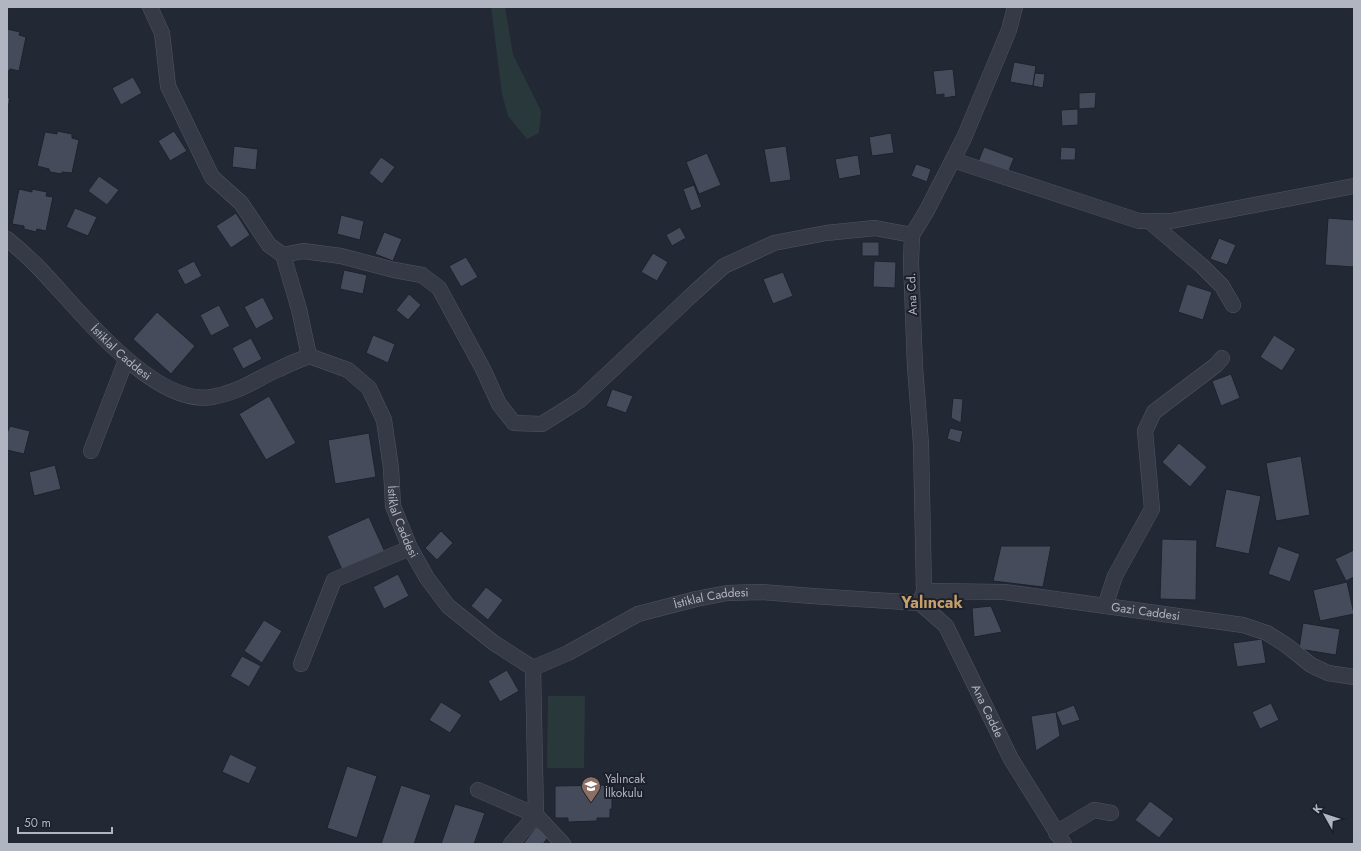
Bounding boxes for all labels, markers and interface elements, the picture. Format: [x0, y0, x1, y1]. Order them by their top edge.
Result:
street label: Ana Cd. [902, 272, 922, 316]
street label: İstiklal Caddesi [87, 321, 155, 385]
street label: İstiklal Caddesi [383, 485, 423, 561]
street label: İstiklal Caddesi [672, 583, 749, 613]
district label: Yalıncak [900, 591, 963, 614]
street label: Gazi Caddesi [1110, 598, 1181, 625]
street label: Ana Cadde [967, 681, 1008, 741]
place label: Yalıncak İlkokulu [605, 770, 646, 802]
school or university icon: Yalıncak İlkokulu [580, 775, 602, 803]
north arrow [1305, 795, 1345, 835]
text: K [1309, 800, 1326, 817]
scale bar [18, 809, 112, 835]
text: 50 m [24, 814, 51, 832]

